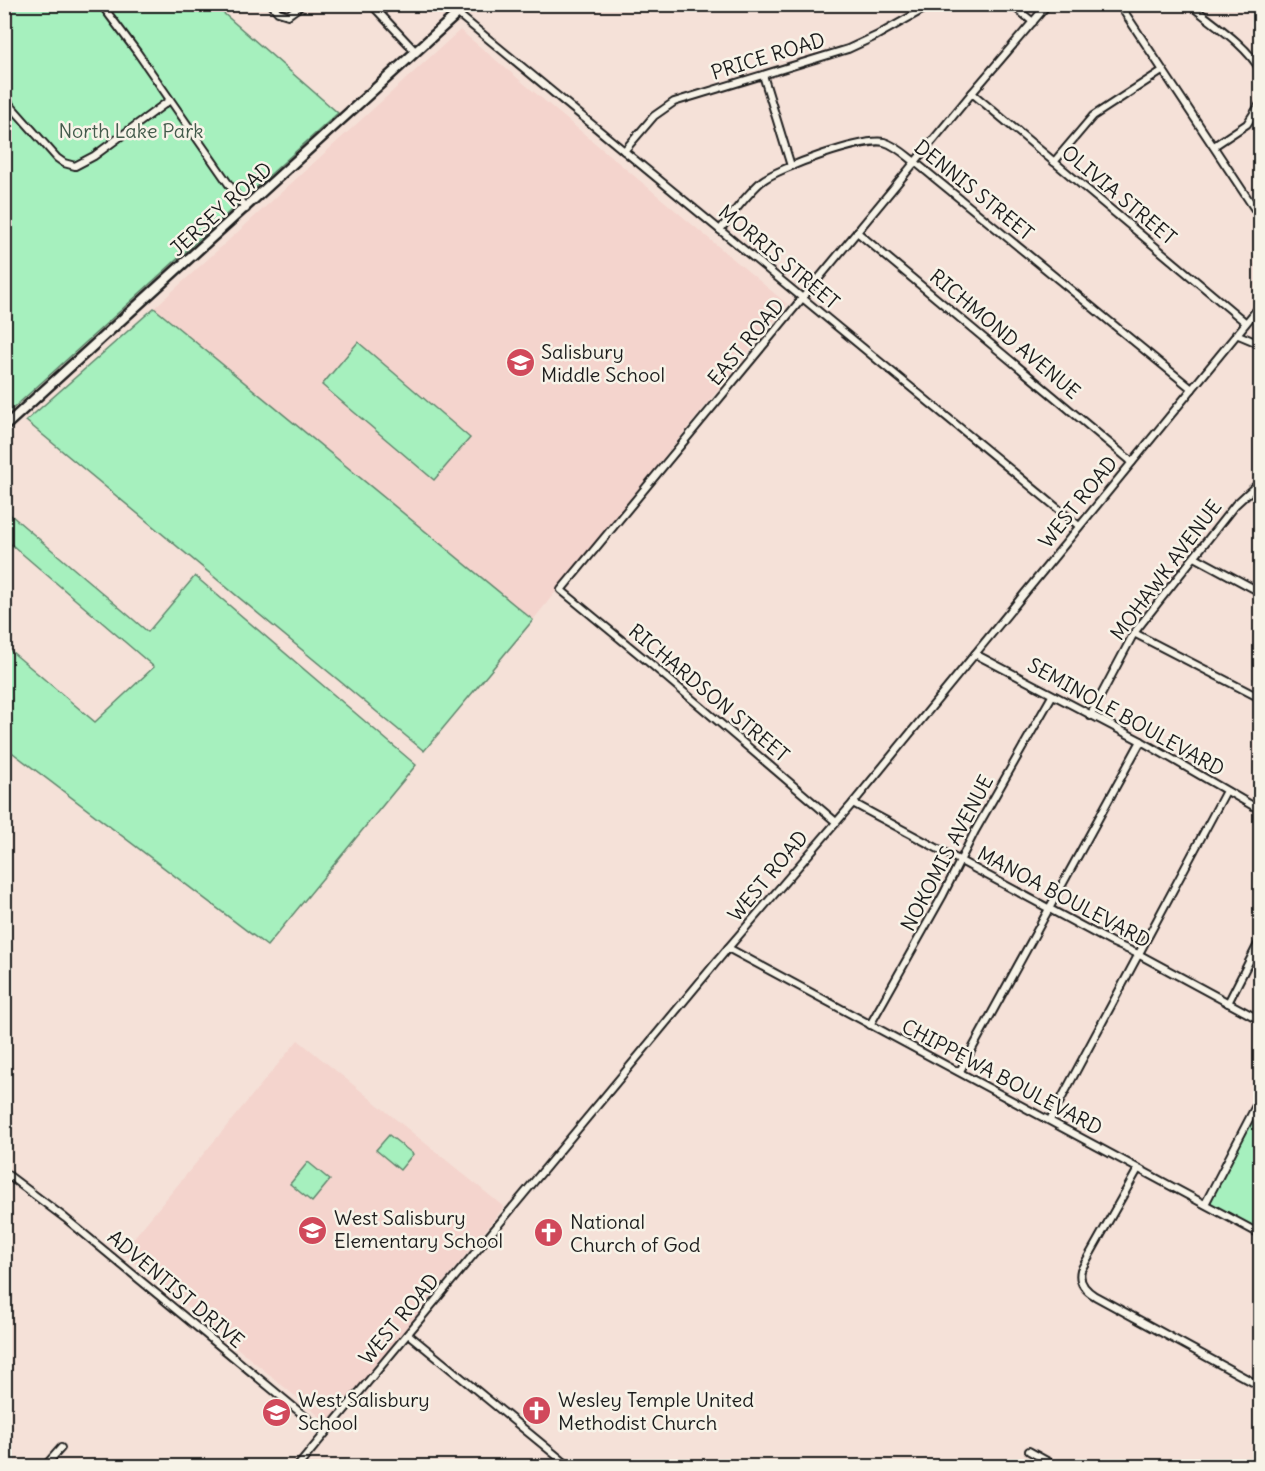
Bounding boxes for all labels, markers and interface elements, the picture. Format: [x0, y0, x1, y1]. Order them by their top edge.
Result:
street label: PRICE ROAD [708, 26, 828, 85]
park label: North Lake Park [58, 118, 204, 143]
street label: DENNIS STREET [910, 134, 1039, 245]
street label: OLIVIA STREET [1057, 139, 1182, 250]
street label: JERSEY ROAD [164, 156, 277, 261]
street label: MORRIS STREET [714, 199, 845, 314]
street label: RICHMOND AVENUE [925, 263, 1086, 404]
street label: EAST ROAD [702, 293, 789, 390]
place label: Salisbury Middle School [541, 339, 665, 387]
school or university icon: Salisbury Middle School [504, 347, 536, 379]
street label: WEST ROAD [1033, 451, 1122, 553]
street label: MOHAWK AVENUE [1105, 495, 1227, 645]
street label: RICHARDSON STREET [624, 618, 795, 767]
street label: SEMINOLE BOULEVARD [1023, 652, 1229, 781]
street label: NOKOMIS AVENUE [895, 770, 998, 935]
street label: WEST ROAD [722, 825, 813, 926]
street label: MANOA BOULEVARD [973, 840, 1155, 953]
street label: CHIPPEWA BOULEVARD [898, 1013, 1107, 1140]
place label: West Salisbury Elementary School [334, 1205, 503, 1253]
place label: National Church of God [570, 1209, 701, 1257]
school or university icon: West Salisbury Elementary School [297, 1214, 329, 1246]
church icon: National Church of God [533, 1217, 565, 1249]
street label: ADVENTIST DRIVE [103, 1224, 250, 1353]
street label: WEST ROAD [353, 1268, 444, 1369]
place label: West Salisbury School [298, 1387, 430, 1435]
place label: Wesley Temple United Methodist Church [558, 1387, 754, 1435]
church icon: Wesley Temple United Methodist Church [521, 1395, 553, 1427]
school or university icon: West Salisbury School [261, 1396, 293, 1428]

